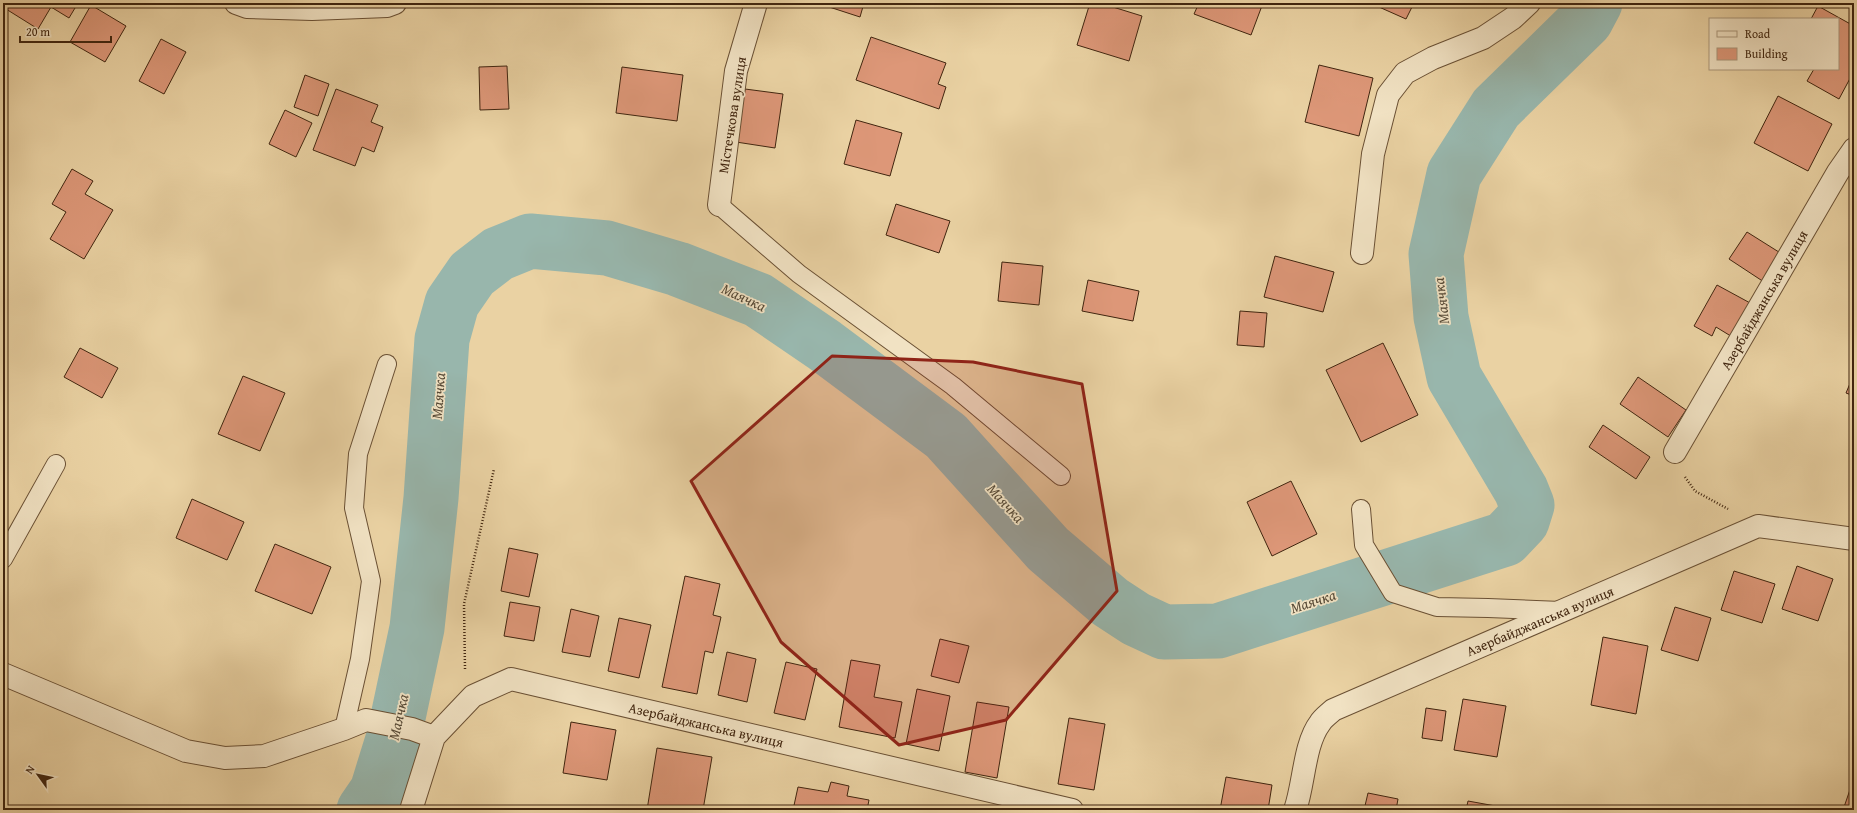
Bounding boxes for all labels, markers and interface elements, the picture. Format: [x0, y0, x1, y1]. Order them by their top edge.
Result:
scale bar [20, 18, 111, 44]
legend [1709, 18, 1839, 70]
text: 20 m [26, 23, 50, 40]
text: Road [1745, 25, 1771, 42]
text: Building [1745, 45, 1788, 62]
street label: Містечкова вулиця [713, 55, 751, 175]
street label: Азербайджанська вулиця [1716, 226, 1812, 374]
water label: Маячка [1428, 277, 1454, 325]
water label: Маячка [718, 278, 770, 316]
water label: Маячка [426, 372, 450, 420]
water label: Маячка [983, 479, 1029, 527]
street label: Азербайджанська вулиця [1463, 581, 1617, 661]
water label: Маячка [1288, 584, 1338, 618]
water label: Маячка [383, 692, 413, 742]
street label: Азербайджанська вулиця [627, 697, 785, 753]
north arrow [18, 755, 58, 795]
text: N [21, 762, 39, 777]

